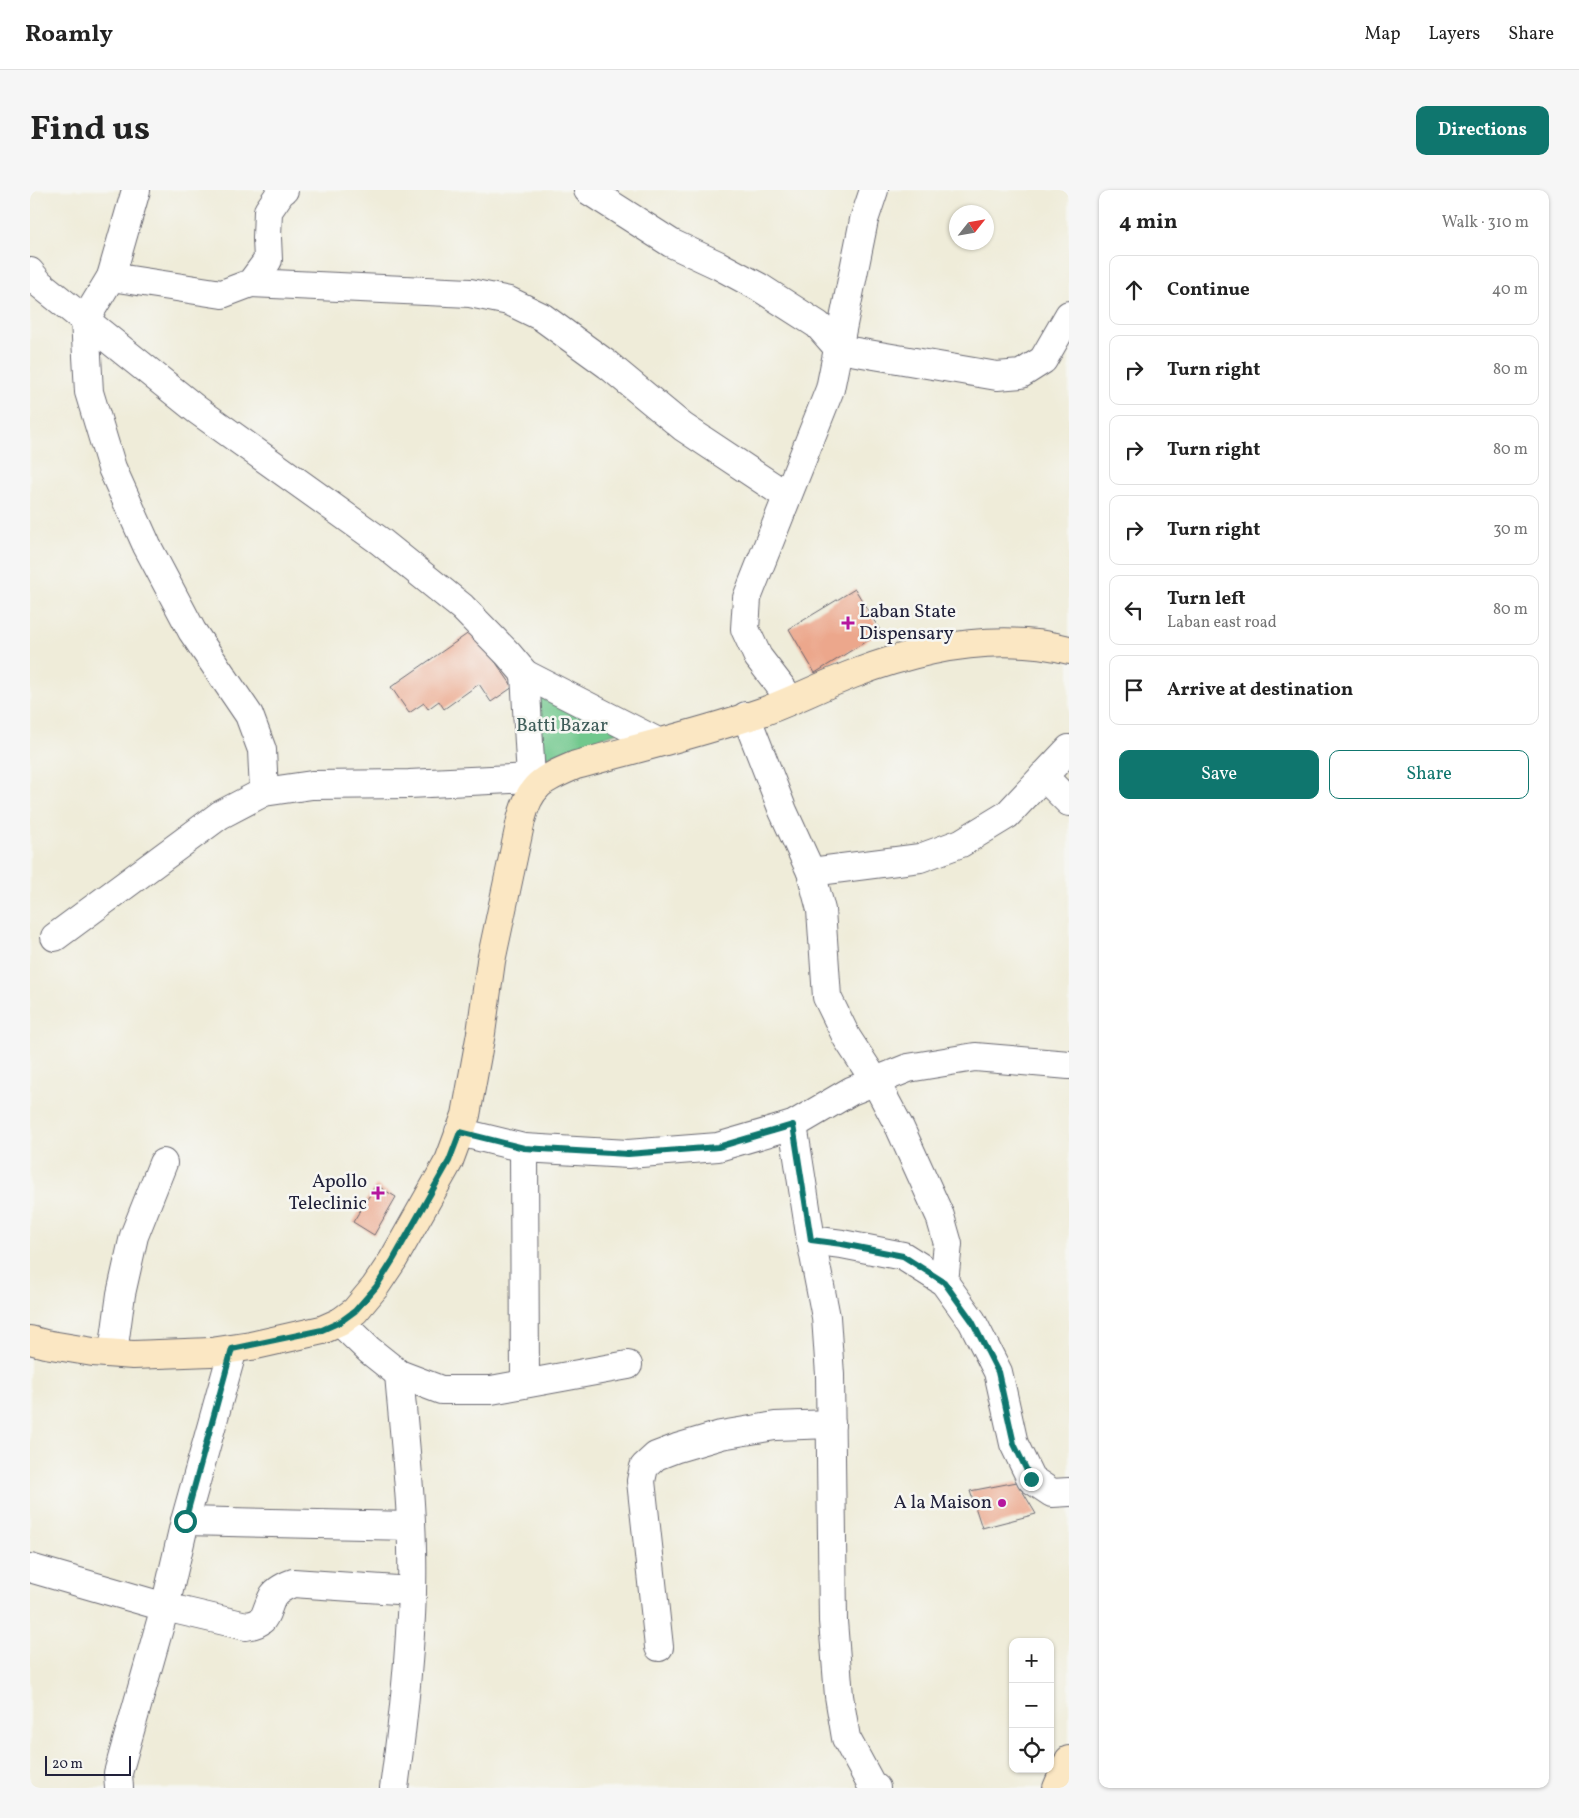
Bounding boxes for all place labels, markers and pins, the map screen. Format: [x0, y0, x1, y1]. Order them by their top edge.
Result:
place label: Laban State Dispensary [859, 599, 956, 647]
marker: Laban State Dispensary [841, 616, 855, 630]
place label: Apollo Teleclinic [289, 1169, 367, 1217]
marker: Apollo Teleclinic [371, 1186, 385, 1200]
place label: A la Maison [893, 1490, 992, 1516]
marker: A la Maison [996, 1497, 1008, 1509]

